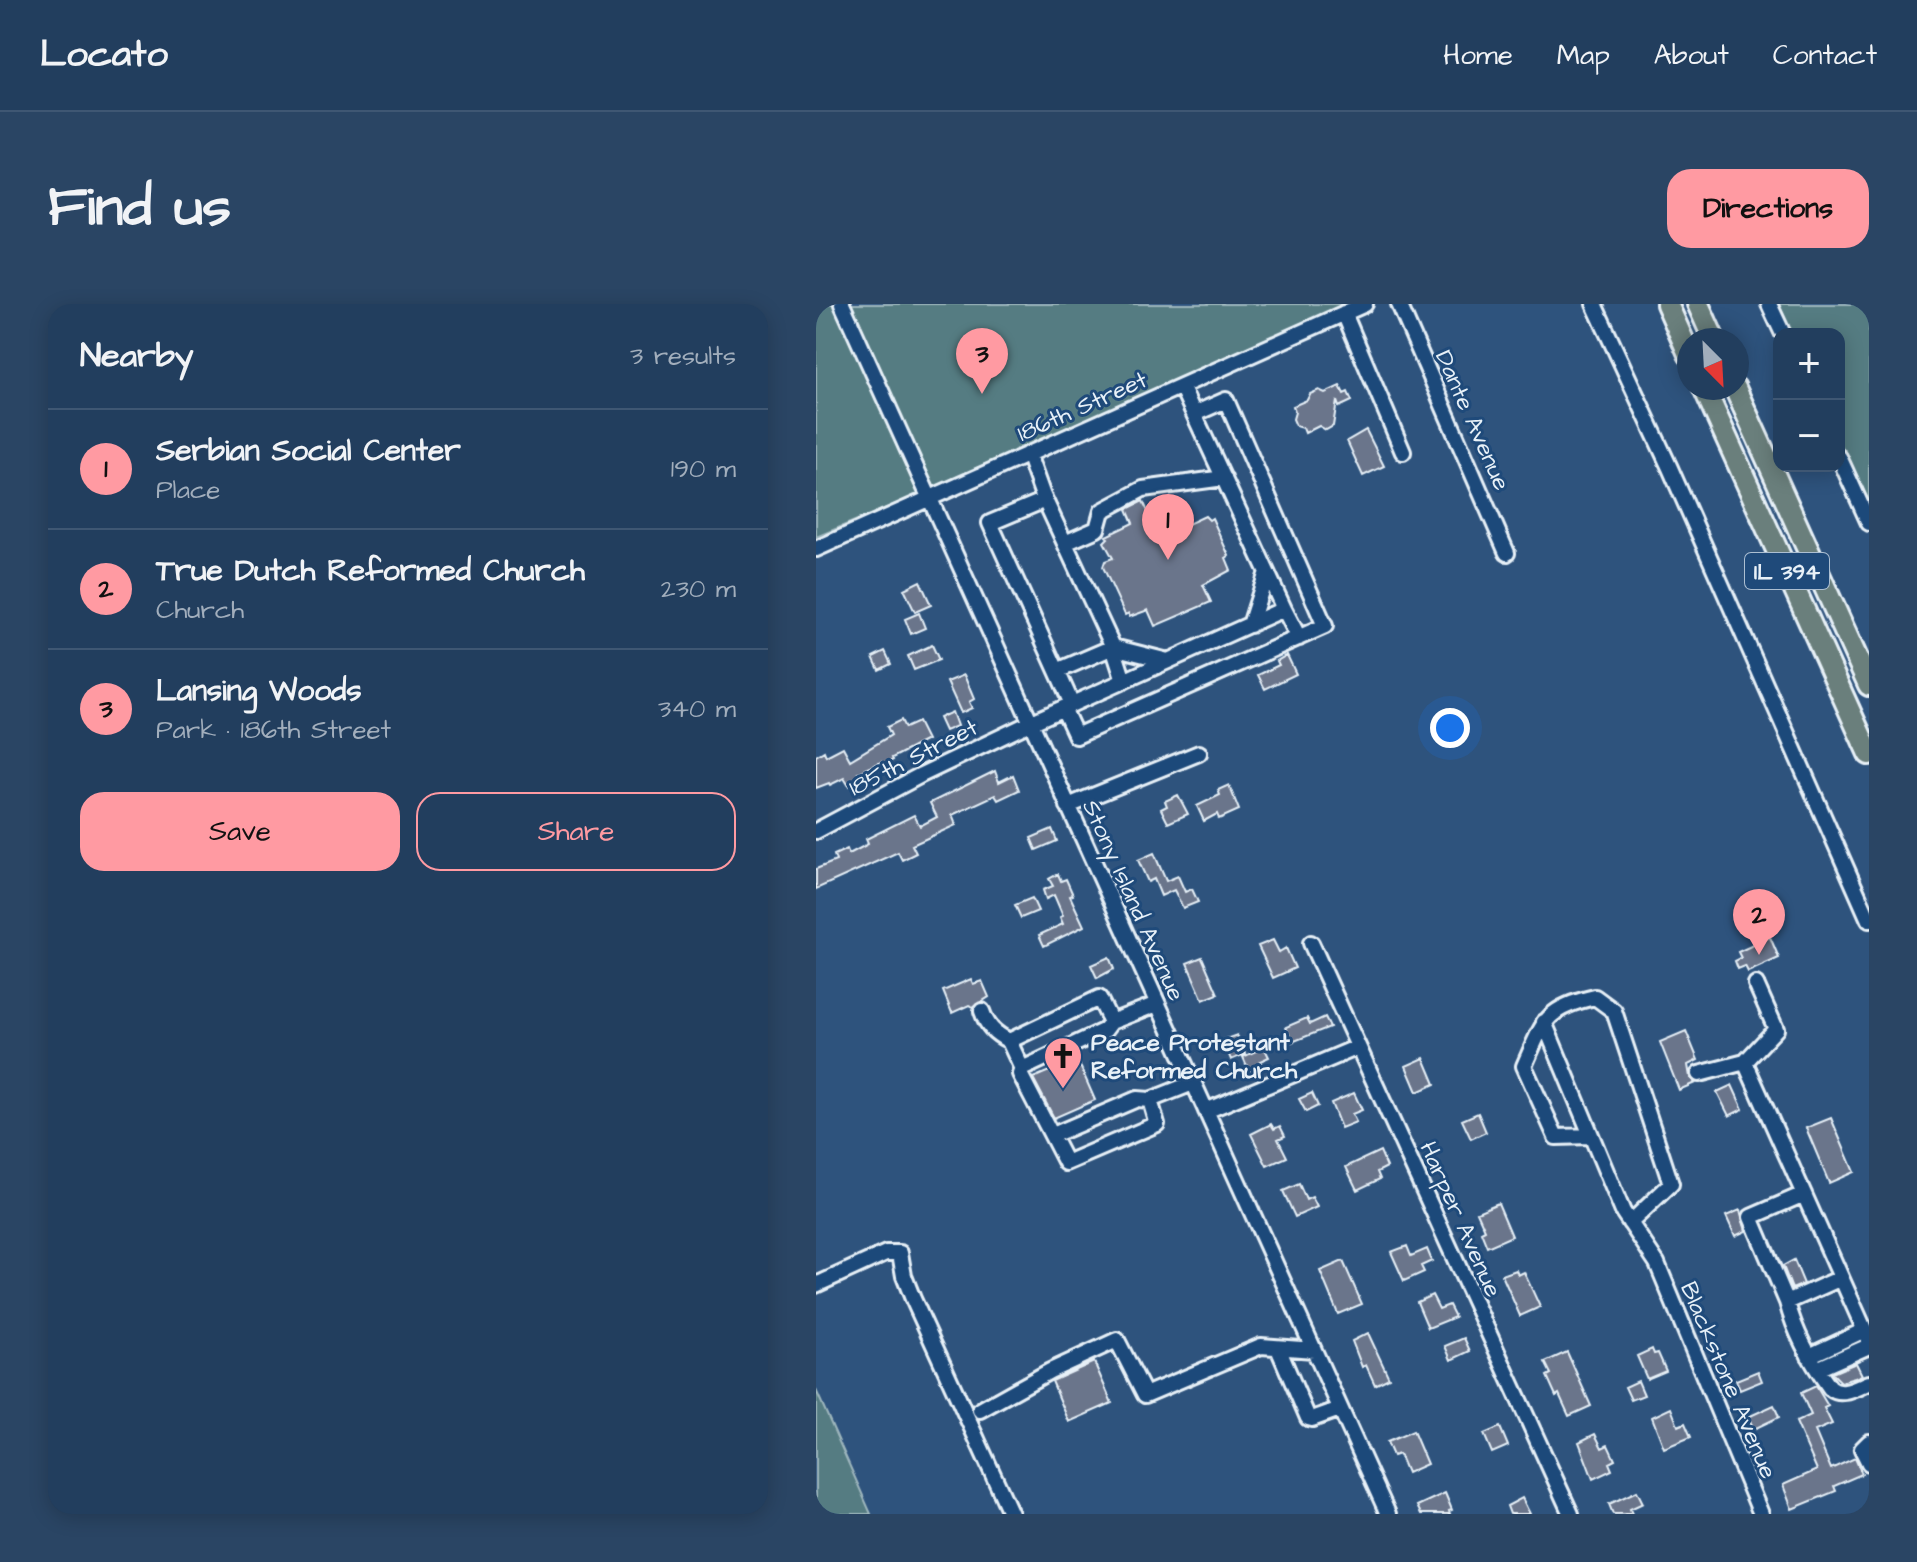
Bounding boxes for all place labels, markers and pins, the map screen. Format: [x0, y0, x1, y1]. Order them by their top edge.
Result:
pin: 3 [956, 328, 1008, 394]
pin: 1 [1142, 494, 1194, 560]
pin: 2 [1733, 889, 1785, 955]
place label: Peace Protestant Reformed Church [1091, 1026, 1298, 1088]
church icon: Peace Protestant Reformed Church [1042, 1035, 1084, 1090]

